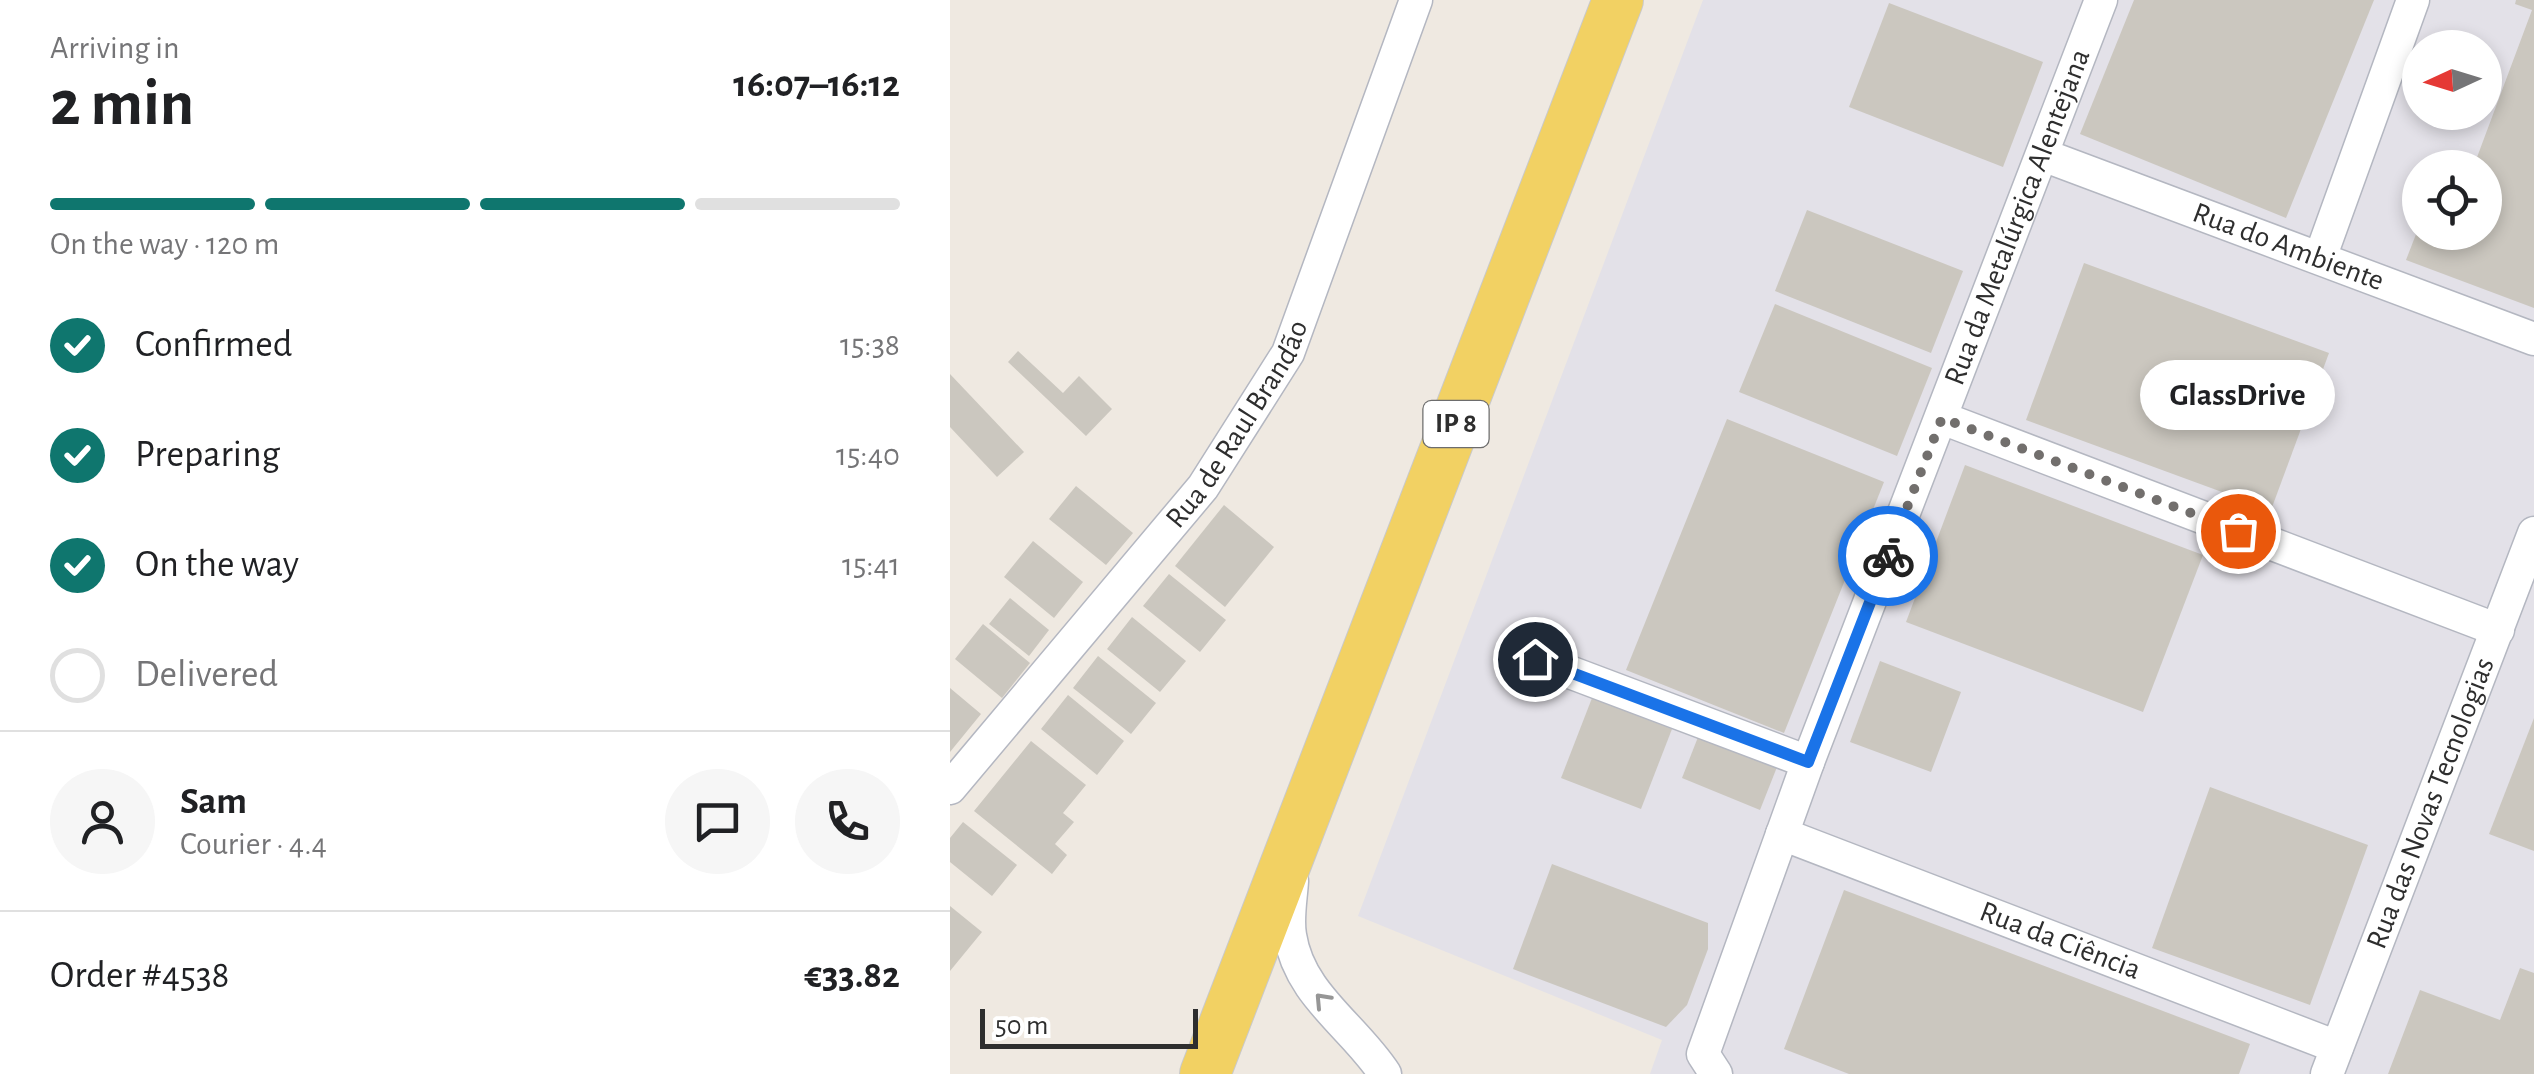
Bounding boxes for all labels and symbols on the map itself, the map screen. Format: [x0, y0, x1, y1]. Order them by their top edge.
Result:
north arrow [2402, 30, 2502, 130]
street label: Rua da Metalúrgica Alentejana [1939, 45, 2096, 389]
street label: Rua do Ambiente [2189, 198, 2388, 296]
street label: Rua de Raul Brandão [1160, 317, 1313, 534]
callout: GlassDrive [2140, 361, 2336, 431]
road number: IP 8 [1424, 401, 1488, 447]
pin [2196, 489, 2281, 574]
courier [1838, 506, 1938, 606]
pin [1493, 617, 1578, 702]
street label: Rua das Novas Tecnologias [2361, 653, 2500, 953]
street label: Rua da Ciência [1976, 896, 2145, 985]
one-way arrow [1315, 993, 1333, 1012]
scale bar [980, 1004, 1198, 1048]

